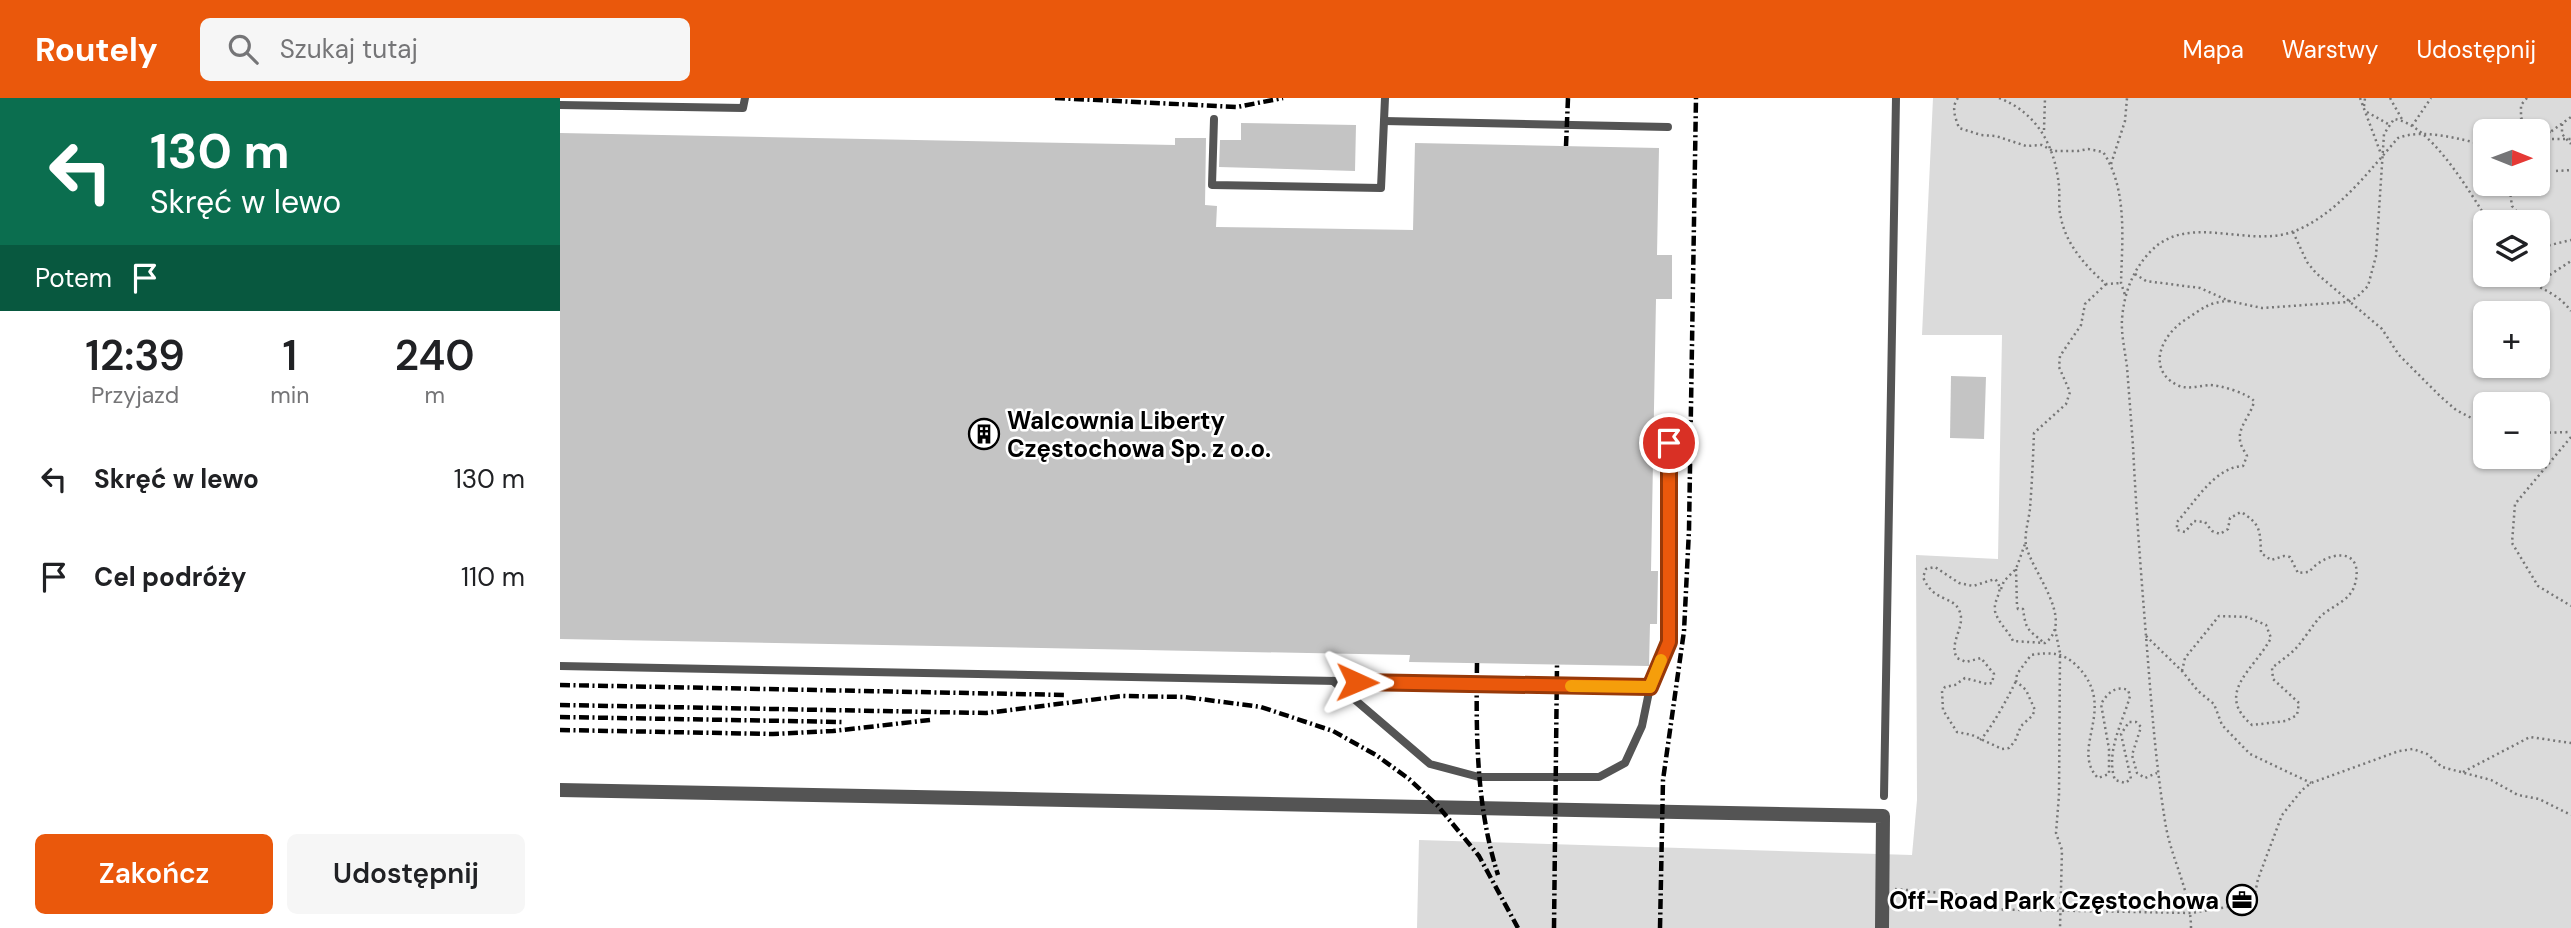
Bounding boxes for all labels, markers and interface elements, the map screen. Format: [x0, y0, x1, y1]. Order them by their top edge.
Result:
search box [200, 18, 690, 81]
text: Routely [35, 28, 158, 71]
icon: search [224, 30, 262, 68]
text: Szukaj tutaj [280, 32, 418, 66]
text: Mapa [2182, 34, 2244, 65]
text: Warstwy [2282, 34, 2378, 65]
text: Udostępnij [2416, 34, 2536, 65]
text: 130 m [150, 119, 290, 183]
north arrow [2473, 119, 2550, 196]
map controls [2473, 119, 2550, 469]
icon: left [35, 126, 126, 217]
text: Skręć w lewo [150, 181, 341, 223]
button: layers [2473, 210, 2550, 287]
icon: arrive [126, 259, 164, 297]
text: Potem [35, 261, 112, 295]
button: + [2473, 301, 2550, 378]
text: 12:39 [85, 328, 185, 383]
text: 1 [283, 328, 297, 383]
text: 240 [395, 328, 475, 383]
text: Przyjazd [91, 380, 179, 410]
text: min [270, 380, 309, 410]
text: m [424, 380, 445, 410]
button: − [2473, 392, 2550, 469]
place label: Walcownia Liberty Częstochowa Sp. z o.o. [1007, 405, 1271, 464]
pin [1639, 413, 1699, 473]
building icon: Walcownia Liberty Częstochowa Sp. z o.o. [967, 417, 1001, 451]
icon: arrive [1650, 424, 1688, 462]
icon: left [35, 460, 73, 498]
text: Skręć w lewo [94, 462, 259, 496]
text: 130 m [454, 462, 525, 496]
icon: arrive [35, 558, 73, 596]
text: Cel podróży [94, 560, 247, 594]
text: 110 m [461, 560, 525, 594]
position arrow [1320, 645, 1394, 719]
button: Zakończ [35, 834, 273, 914]
button: Udostępnij [287, 834, 525, 914]
office icon: Off-Road Park Częstochowa [2225, 883, 2259, 917]
place label: Off-Road Park Częstochowa [1889, 885, 2219, 916]

